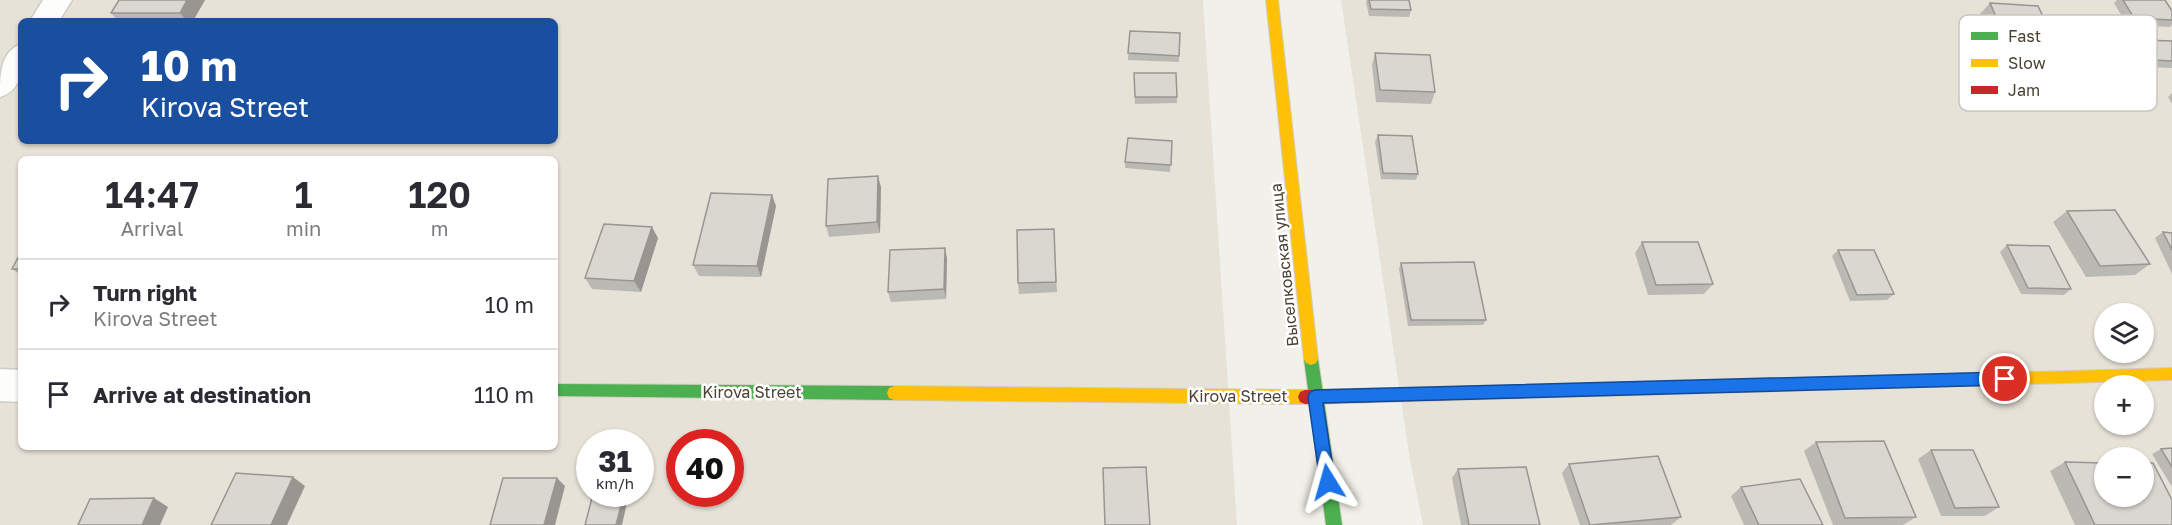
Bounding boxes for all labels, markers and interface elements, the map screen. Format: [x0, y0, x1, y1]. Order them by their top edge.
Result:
legend [1959, 15, 2157, 111]
text: Fast [2008, 26, 2041, 46]
text: 10 m [141, 40, 237, 90]
icon: right [42, 42, 120, 120]
text: Slow [2008, 53, 2046, 73]
text: Jam [2008, 80, 2040, 100]
text: Kirova Street [141, 91, 309, 123]
text: 14:47 [105, 173, 199, 216]
text: 1 [295, 173, 313, 216]
text: 120 [408, 173, 471, 216]
street label: Выселковская улица [1265, 182, 1303, 348]
text: Arrival [121, 216, 183, 240]
text: min [286, 216, 321, 240]
text: m [431, 216, 449, 240]
text: Turn right [93, 279, 197, 306]
icon: right [42, 288, 75, 321]
text: 10 m [485, 291, 534, 318]
map controls [2094, 303, 2154, 507]
button: layers [2094, 303, 2154, 363]
text: Kirova Street [93, 306, 217, 330]
pin [1979, 353, 2030, 404]
icon: arrive [1988, 362, 2021, 395]
button: + [2094, 375, 2154, 435]
icon: arrive [42, 378, 75, 411]
text: Arrive at destination [93, 381, 311, 408]
text: 110 m [474, 381, 534, 408]
street label: Kirova Street [702, 382, 802, 402]
street label: Kirova Street [1188, 386, 1288, 406]
speed limit sign: 40 [666, 429, 744, 507]
text: 31 [598, 443, 632, 479]
button: − [2094, 447, 2154, 507]
position arrow [1296, 450, 1360, 514]
text: km/h [596, 474, 634, 492]

